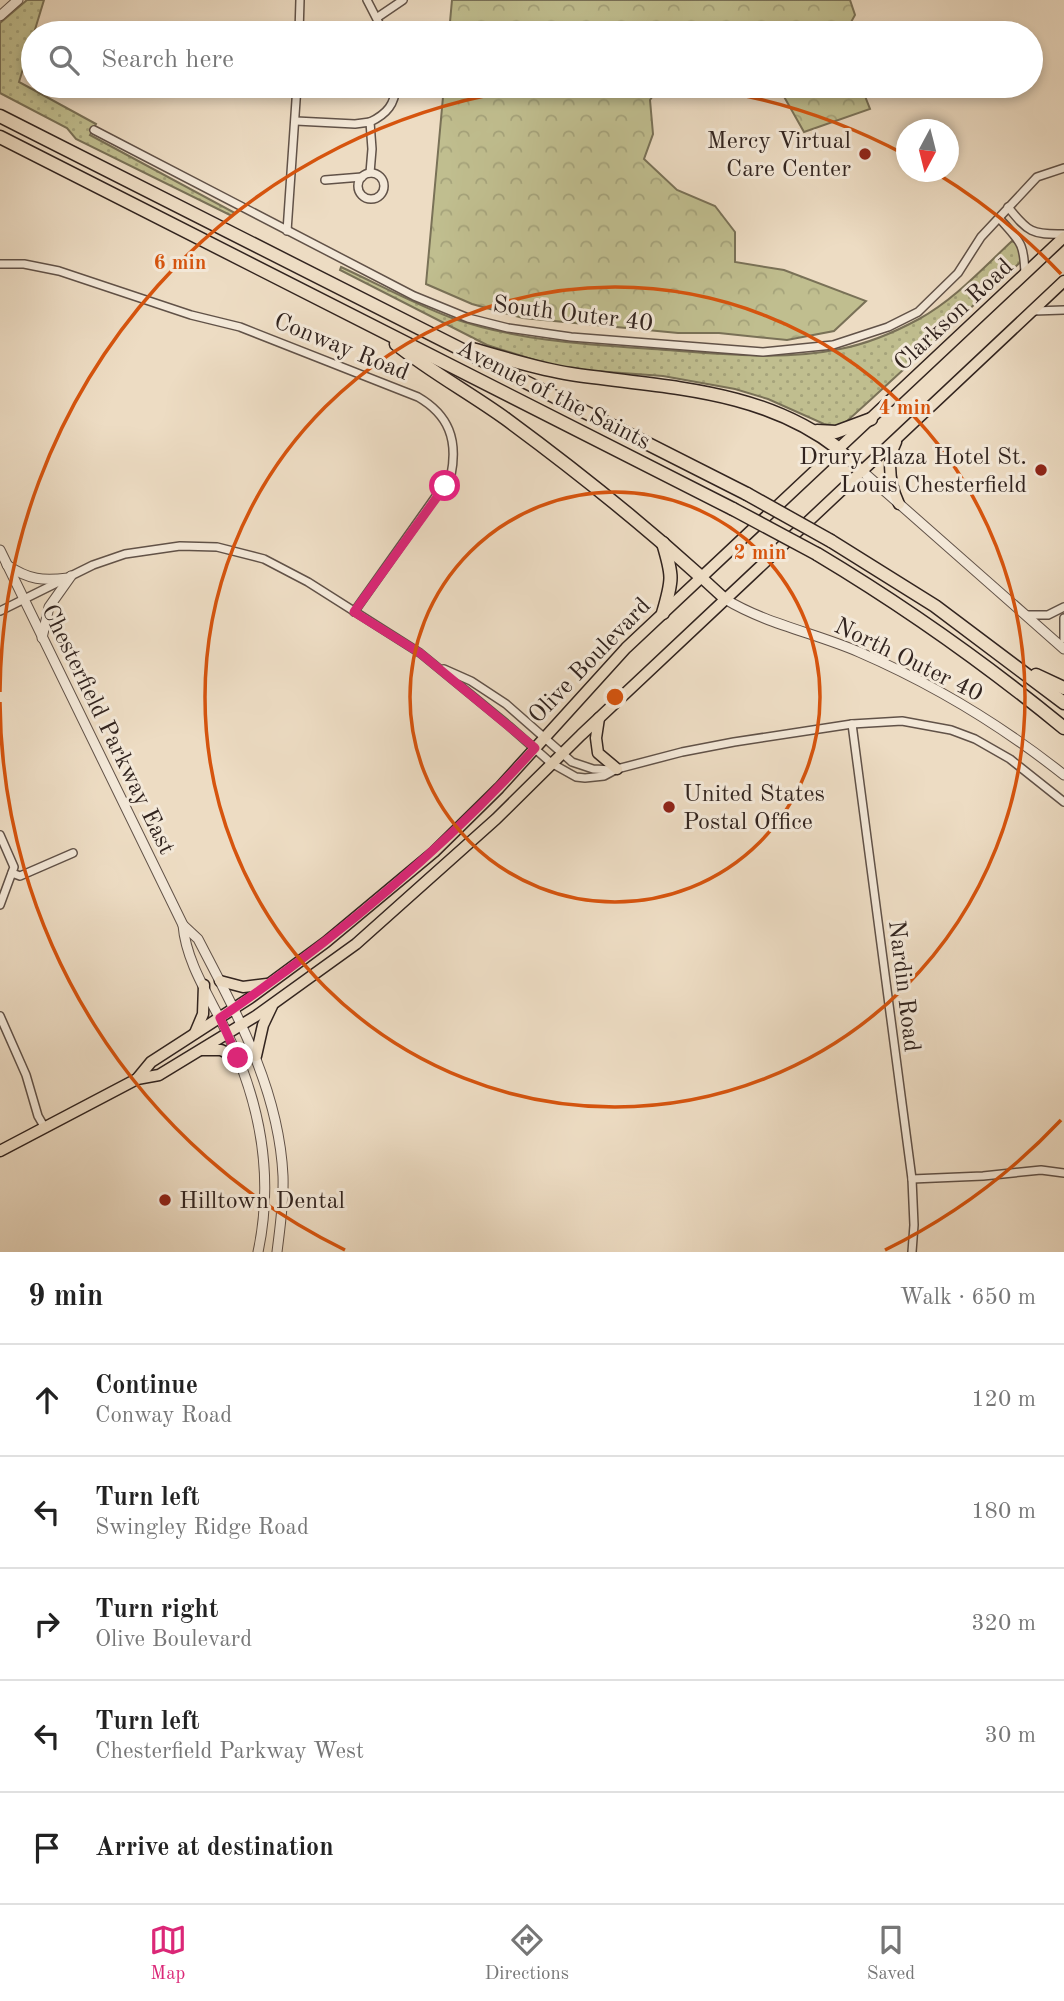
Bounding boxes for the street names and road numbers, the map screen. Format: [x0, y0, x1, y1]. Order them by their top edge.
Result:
street label: Clarkson Road [891, 255, 1018, 376]
street label: South Outer 40 [491, 293, 654, 337]
street label: Conway Road [270, 310, 412, 386]
street label: Avenue of the Saints [452, 337, 654, 455]
street label: Olive Boulevard [525, 594, 656, 729]
street label: Chesterfield Parkway East [36, 601, 178, 859]
street label: North Outer 40 [830, 615, 986, 707]
street label: Nardin Road [883, 919, 923, 1053]

